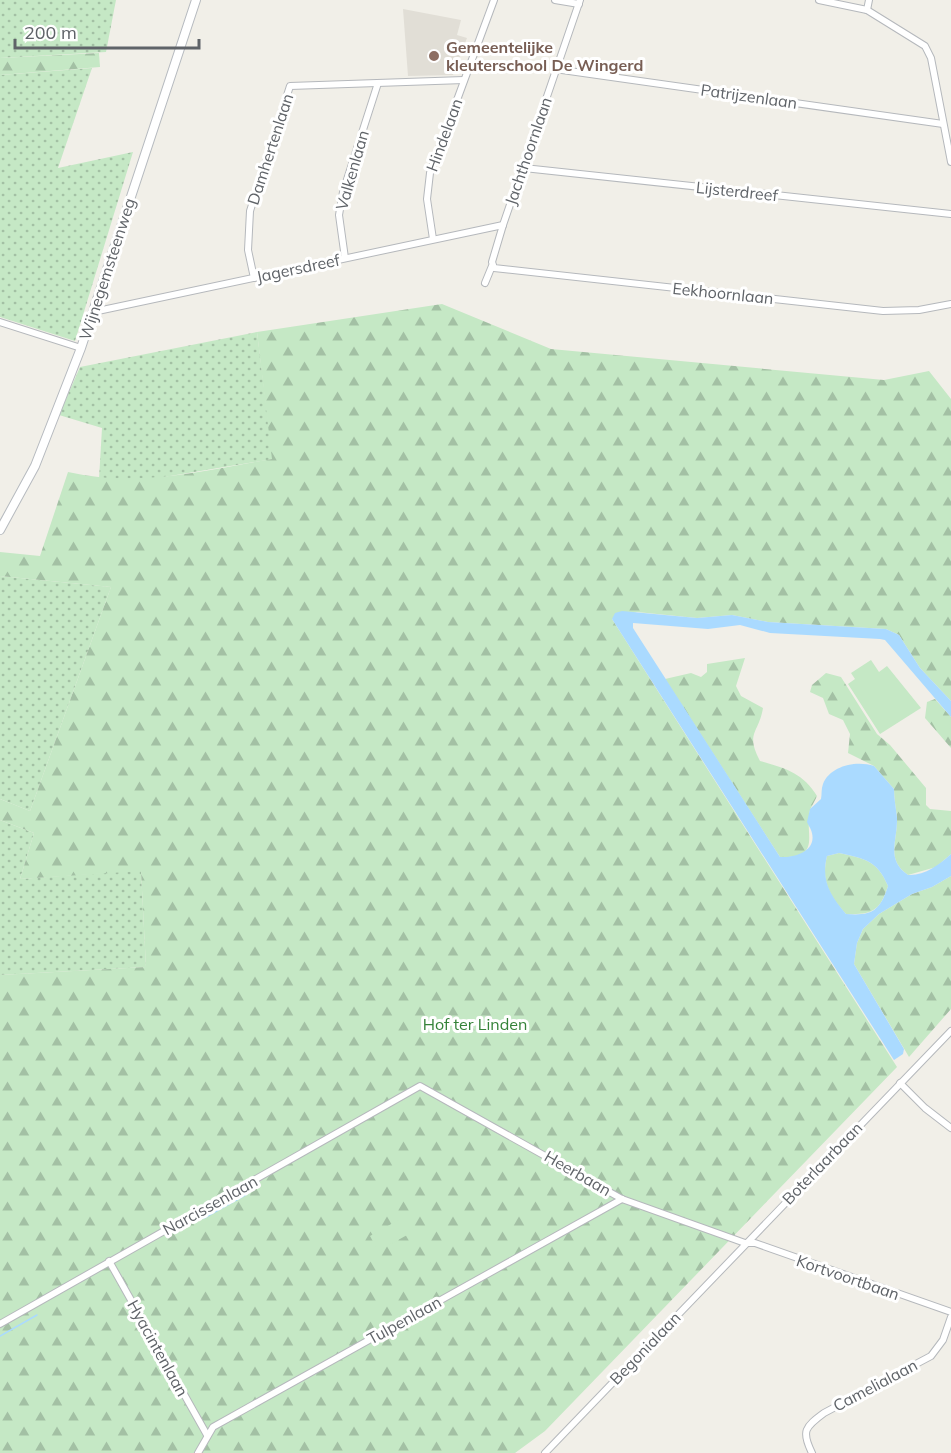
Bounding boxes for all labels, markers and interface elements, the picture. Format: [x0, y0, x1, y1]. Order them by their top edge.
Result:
scale bar [15, 12, 200, 50]
text: 200 m [24, 21, 77, 44]
place label: Gemeentelijke kleuterschool De Wingerd [446, 37, 643, 75]
marker: Gemeentelijke kleuterschool De Wingerd [427, 49, 441, 63]
street label: Patrijzenlaan [699, 79, 799, 113]
street label: Damhertenlaan [243, 91, 297, 207]
street label: Jachthoornlaan [500, 94, 556, 208]
street label: Hindelaan [422, 96, 466, 174]
street label: Valkenlaan [331, 128, 373, 212]
street label: Lijsterdreef [695, 177, 780, 205]
street label: Wijnegemsteenweg [75, 195, 139, 343]
street label: Jagersdreef [254, 249, 342, 287]
street label: Eekhoornlaan [671, 278, 775, 308]
park label: Hof ter Linden [423, 1014, 527, 1034]
street label: Boterlaarbaan [778, 1118, 866, 1208]
street label: Heerbaan [541, 1146, 615, 1200]
street label: Narcissenlaan [159, 1171, 261, 1239]
street label: Kortvoortbaan [794, 1250, 902, 1304]
street label: Tulpenlaan [363, 1291, 445, 1349]
street label: Hyacintenlaan [123, 1296, 193, 1400]
street label: Begonialaan [605, 1307, 685, 1389]
street label: Camelialaan [829, 1354, 921, 1416]

